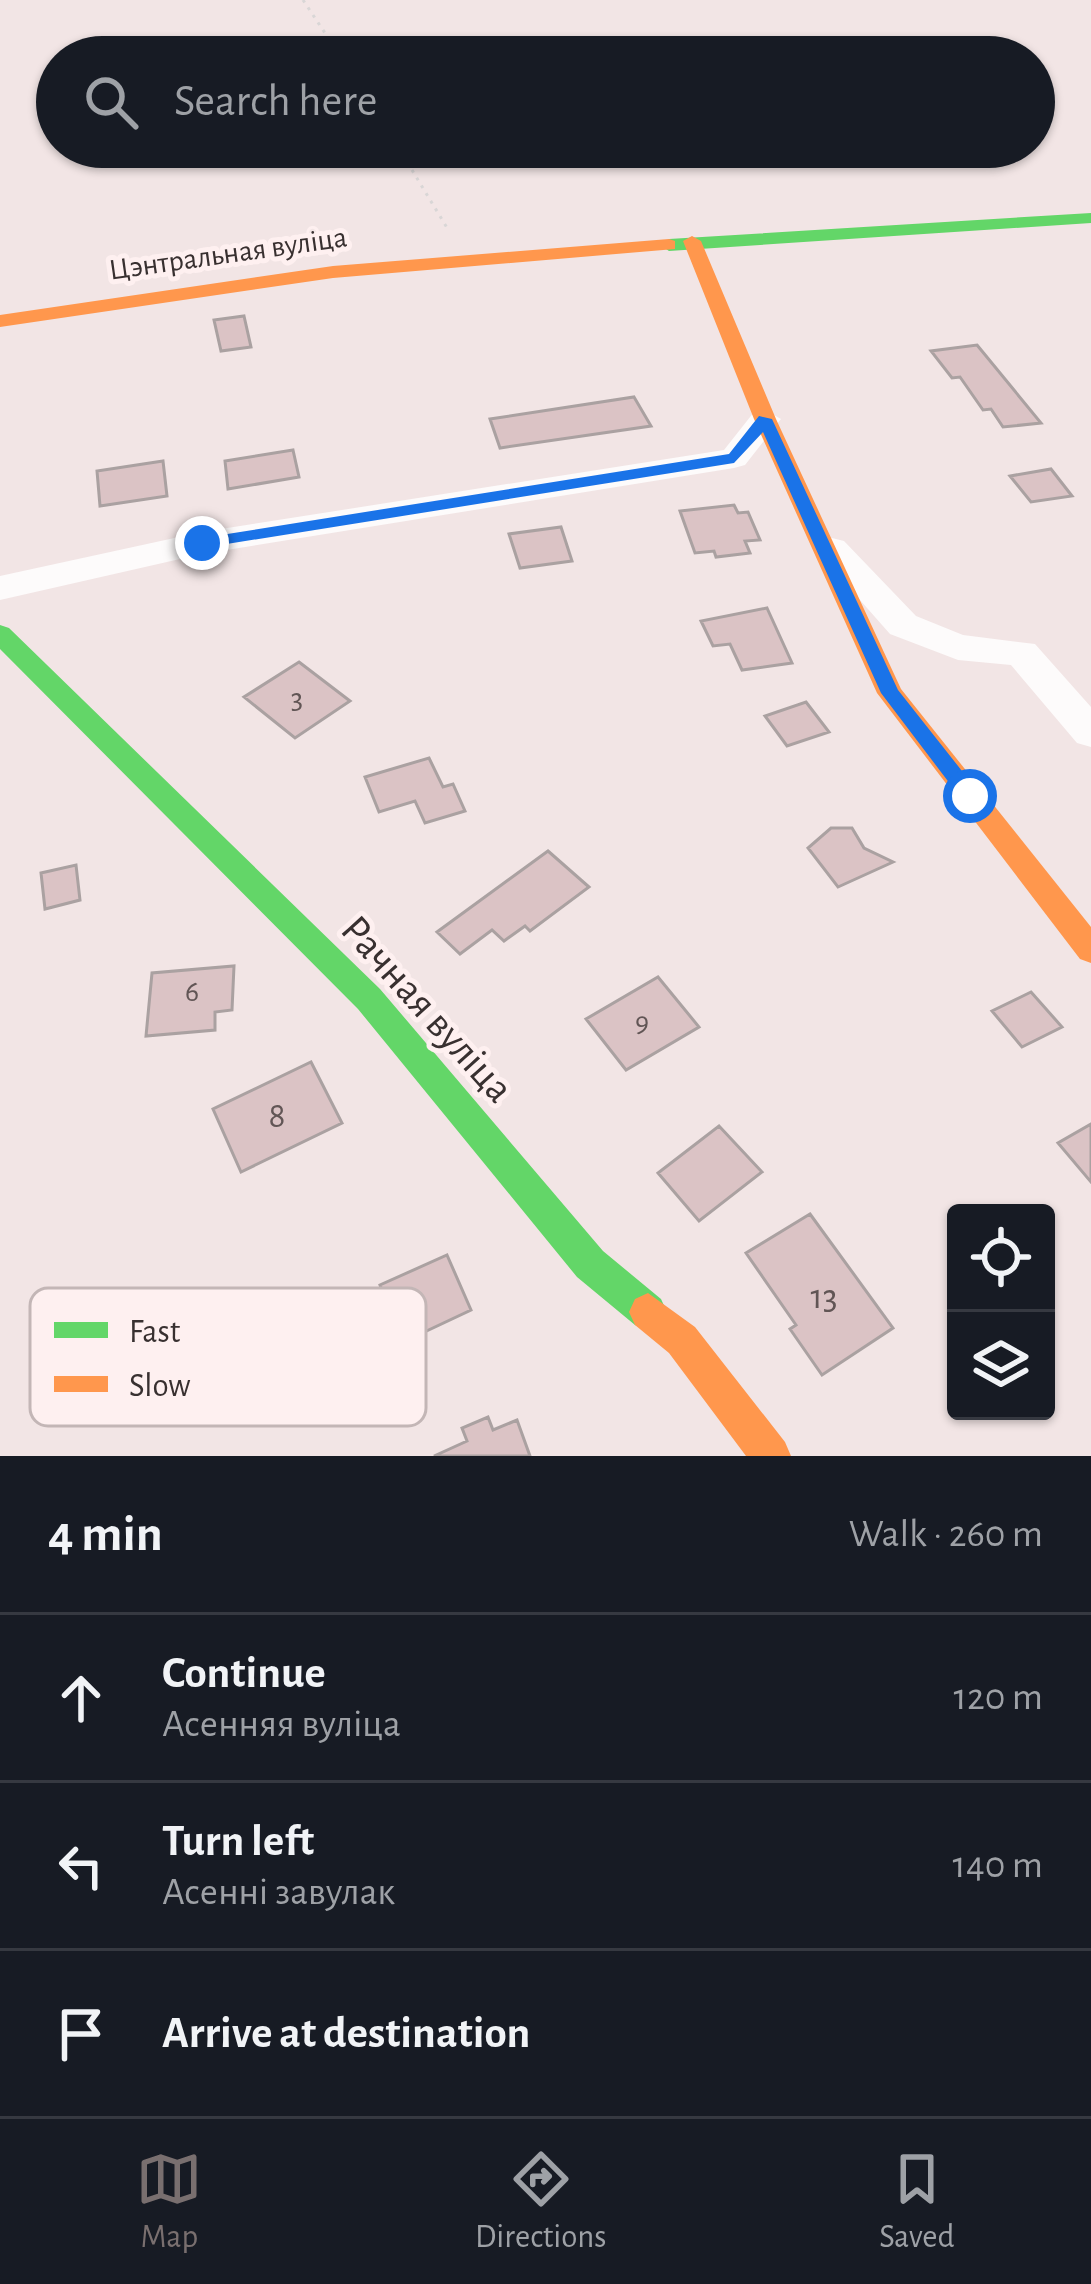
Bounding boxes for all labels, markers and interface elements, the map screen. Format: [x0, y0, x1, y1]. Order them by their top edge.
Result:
search box [36, 36, 1055, 168]
icon: search [78, 69, 144, 135]
text: Search here [174, 79, 377, 124]
street label: Цэнтральная вуліца [107, 222, 349, 286]
route end [175, 516, 229, 570]
house number: 3 [291, 684, 303, 714]
route start [943, 769, 997, 823]
street label: Рачная вуліца [333, 908, 521, 1110]
house number: 6 [185, 977, 199, 1007]
house number: 9 [635, 1008, 649, 1038]
house number: 8 [268, 1098, 286, 1134]
map controls [947, 1204, 1055, 1420]
button: locate [947, 1204, 1055, 1312]
house number: 13 [810, 1279, 838, 1315]
legend [30, 1288, 426, 1426]
button: layers [947, 1312, 1055, 1420]
text: Fast [129, 1316, 181, 1349]
text: Slow [129, 1370, 190, 1403]
text: 4 min [48, 1509, 163, 1560]
text: Walk · 260 m [849, 1515, 1043, 1554]
text: Continue [162, 1651, 326, 1696]
icon: ahead [48, 1665, 114, 1731]
text: 120 m [954, 1678, 1043, 1717]
text: Асенняя вуліца [162, 1705, 401, 1744]
text: Turn left [162, 1819, 314, 1864]
icon: left [48, 1833, 114, 1899]
text: 140 m [953, 1846, 1043, 1885]
text: Асенні завулак [162, 1873, 395, 1912]
icon: arrive [48, 2001, 114, 2067]
text: Arrive at destination [162, 2011, 530, 2056]
tab: Map [136, 2146, 202, 2258]
tab: Directions [475, 2146, 606, 2258]
tab: Saved [879, 2146, 955, 2258]

